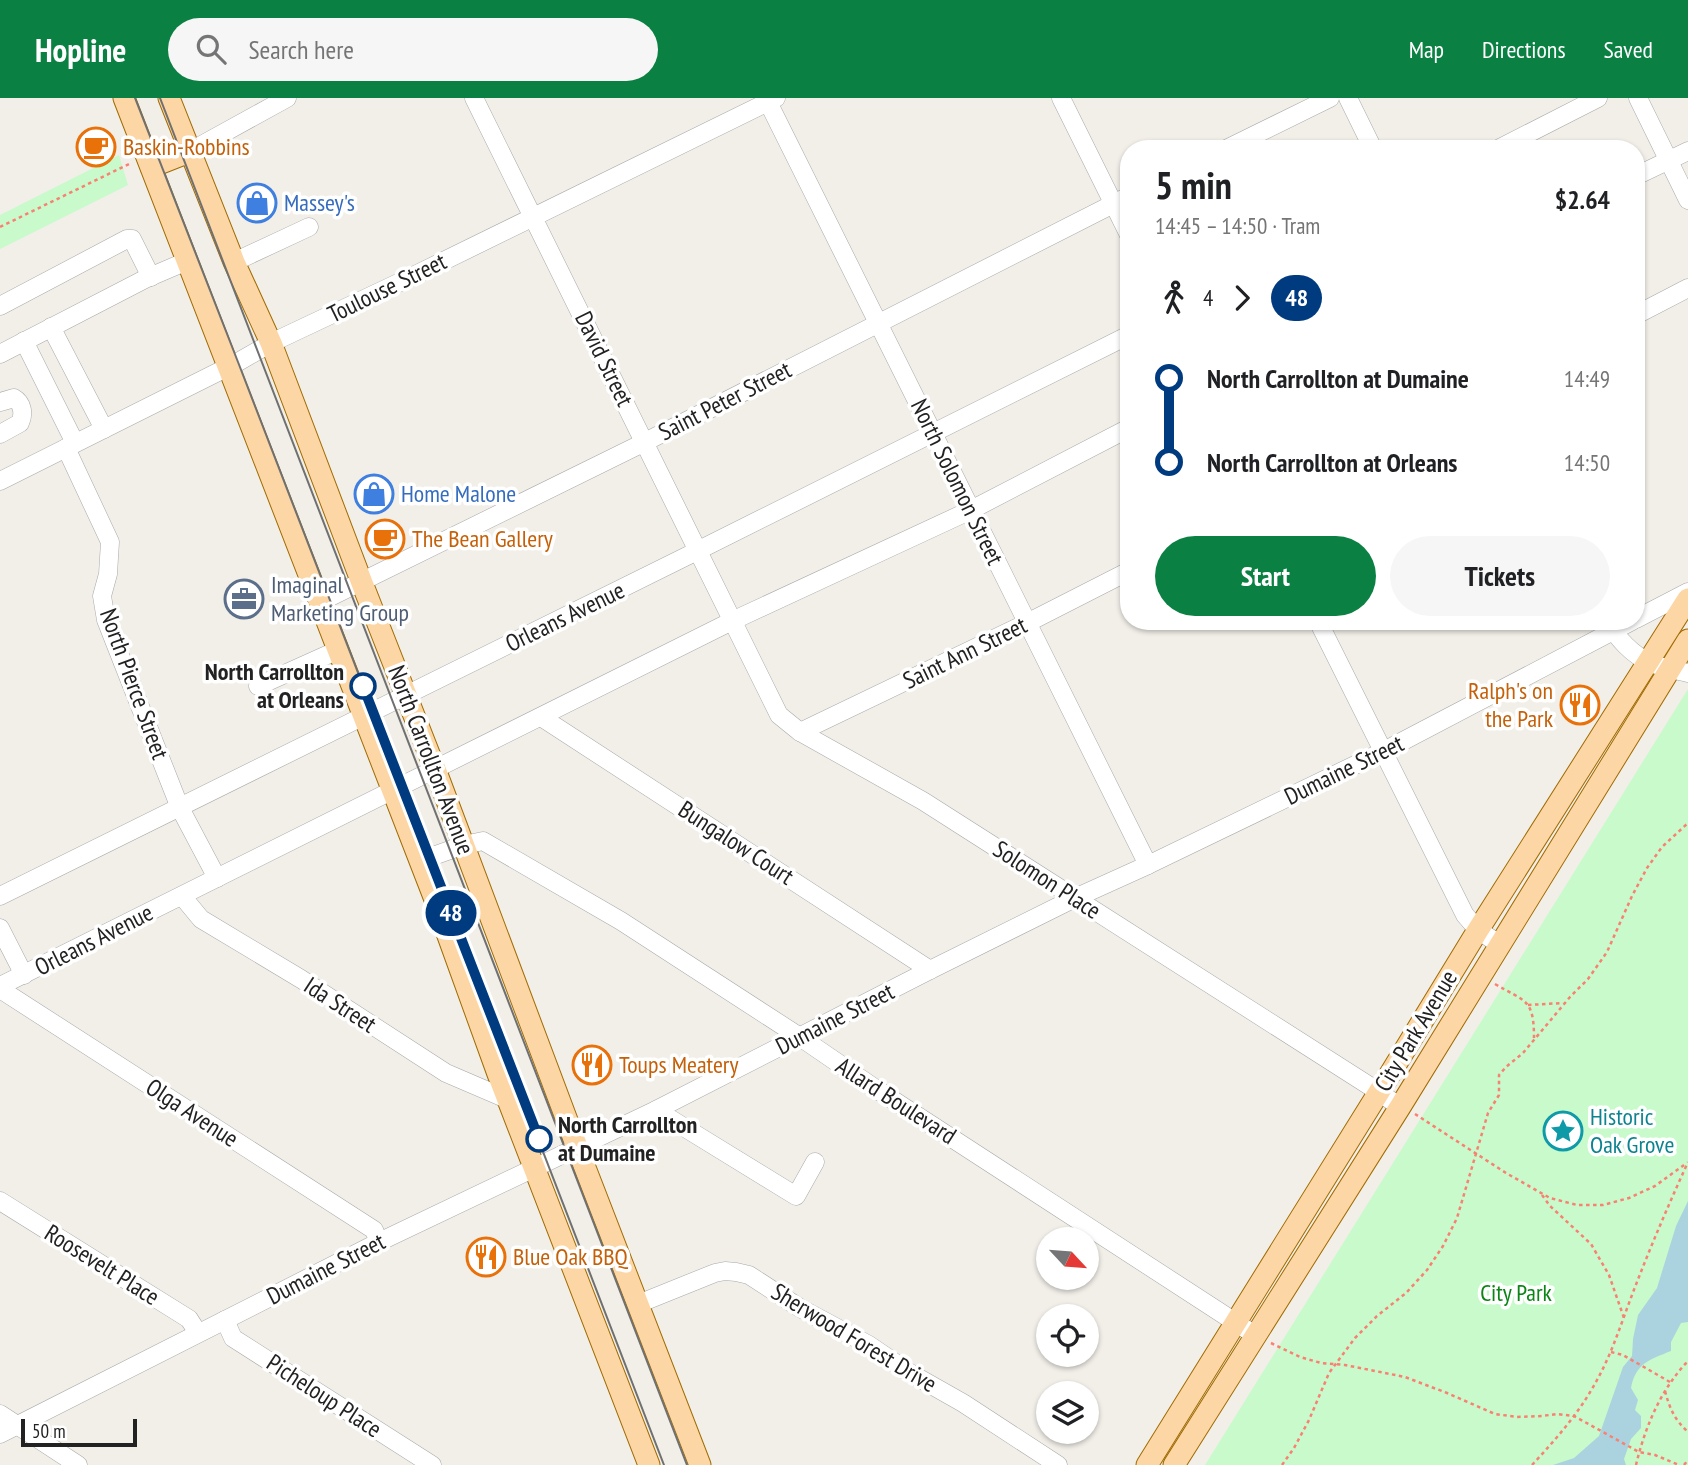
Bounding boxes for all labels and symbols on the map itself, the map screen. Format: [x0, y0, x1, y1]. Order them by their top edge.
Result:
cafe icon: Baskin-Robbins [75, 126, 117, 168]
place label: Baskin-Robbins [123, 131, 250, 162]
shop icon: Massey's [236, 182, 278, 224]
place label: Massey's [284, 187, 355, 218]
street label: Toulouse Street [322, 245, 452, 330]
street label: David Street [568, 306, 641, 412]
street label: Saint Peter Street [653, 354, 797, 447]
street label: North Solomon Street [904, 394, 1011, 570]
shop icon: Home Malone [353, 473, 395, 515]
place label: Home Malone [401, 478, 516, 509]
cafe icon: The Bean Gallery [364, 518, 406, 560]
place label: The Bean Gallery [412, 523, 553, 554]
place label: Imaginal Marketing Group [271, 569, 409, 628]
street label: Orleans Avenue [500, 574, 629, 659]
office icon: Imaginal Marketing Group [223, 578, 265, 620]
street label: North Pierce Street [93, 604, 176, 764]
street label: Saint Ann Street [898, 609, 1032, 696]
place label: North Carrollton at Orleans [205, 656, 344, 715]
street label: North Carrollton Avenue [381, 661, 482, 859]
marker: North Carrollton at Orleans [350, 673, 376, 699]
place label: Ralph's on the Park [1468, 675, 1554, 734]
restaurant icon: Ralph's on the Park [1559, 684, 1601, 726]
street label: Dumaine Street [1279, 727, 1409, 812]
street label: Bungalow Court [673, 794, 800, 892]
street label: Solomon Place [988, 833, 1107, 926]
line badge: 48 [420, 890, 482, 936]
street label: Orleans Avenue [29, 897, 158, 983]
street label: City Park Avenue [1367, 964, 1464, 1097]
street label: Ida Street [298, 970, 383, 1040]
street label: Dumaine Street [770, 975, 899, 1062]
restaurant icon: Toups Meatery [571, 1044, 613, 1086]
place label: Toups Meatery [619, 1049, 738, 1080]
street label: Allard Boulevard [830, 1050, 962, 1151]
street label: Olga Avenue [140, 1071, 244, 1154]
place label: Historic Oak Grove [1590, 1101, 1674, 1160]
place label: North Carrollton at Dumaine [558, 1109, 697, 1168]
place icon: Historic Oak Grove [1542, 1110, 1584, 1152]
marker: North Carrollton at Dumaine [526, 1126, 552, 1152]
street label: Roosevelt Place [39, 1217, 165, 1312]
street label: Dumaine Street [261, 1225, 390, 1312]
north arrow [1036, 1227, 1099, 1290]
restaurant icon: Blue Oak BBQ [465, 1236, 507, 1278]
place label: Blue Oak BBQ [513, 1241, 629, 1272]
street label: Sherwood Forest Drive [766, 1276, 943, 1399]
park label: City Park [1480, 1277, 1553, 1308]
street label: Picheloup Place [261, 1347, 388, 1444]
scale bar [21, 1416, 136, 1448]

